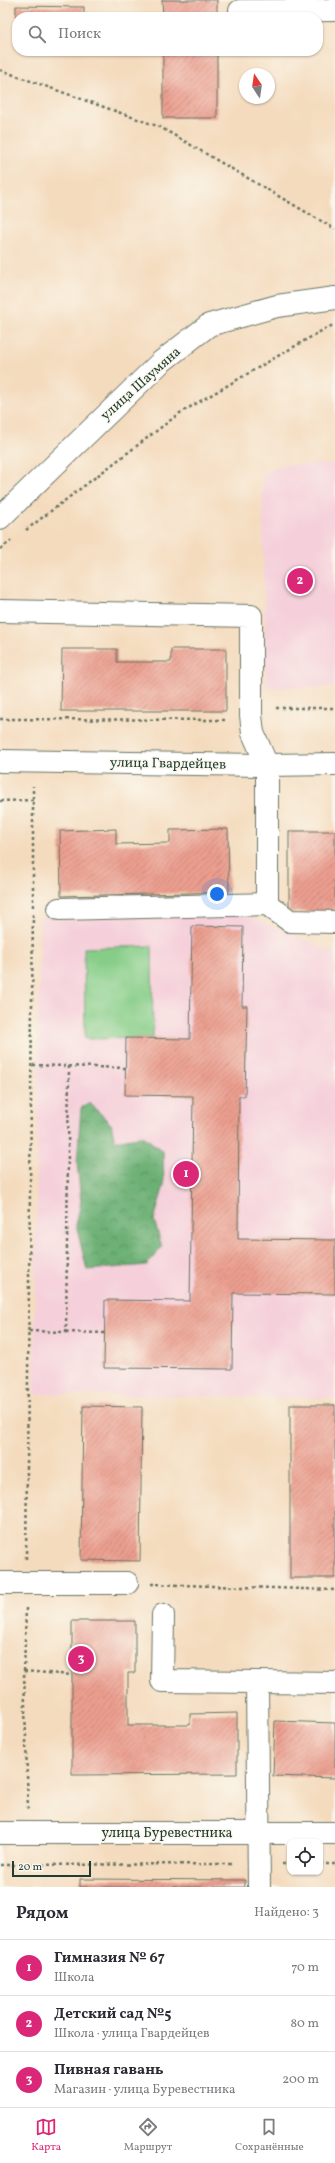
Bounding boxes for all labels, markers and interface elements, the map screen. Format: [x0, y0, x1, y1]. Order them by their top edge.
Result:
search box [12, 12, 323, 56]
icon: search [26, 23, 48, 45]
text: Поиск [58, 24, 101, 45]
north arrow [239, 68, 275, 104]
street label: улица Шаумяна [97, 343, 185, 425]
pin: 2 [287, 566, 313, 596]
street label: улица Гвардейцев [110, 753, 226, 775]
your location [207, 884, 227, 904]
pin: 1 [173, 1159, 199, 1189]
pin: 3 [68, 1644, 94, 1674]
street label: улица Буревестника [101, 1824, 233, 1843]
map controls [287, 1839, 323, 1875]
button: locate [287, 1839, 323, 1875]
scale bar [12, 1859, 91, 1878]
text: 20 m [18, 1860, 42, 1875]
text: Рядом [16, 1902, 69, 1925]
text: Найдено: 3 [254, 1904, 319, 1922]
text: Гимназия № 67 [54, 1948, 165, 1969]
text: 1 [26, 1959, 32, 1977]
text: 70 m [291, 1959, 319, 1977]
text: Школа [54, 1969, 94, 1987]
text: Детский сад №5 [54, 2004, 172, 2025]
text: 2 [26, 2015, 32, 2033]
text: 80 m [290, 2015, 319, 2033]
text: Школа · улица Гвардейцев [54, 2025, 210, 2043]
text: Пивная гавань [54, 2060, 164, 2081]
text: 3 [26, 2071, 32, 2089]
text: 200 m [282, 2071, 319, 2089]
text: Магазин · улица Буревестника [54, 2081, 235, 2099]
tab: Карта [31, 2116, 61, 2155]
tab: Маршрут [124, 2116, 172, 2155]
tab: Сохранённые [235, 2116, 304, 2155]

